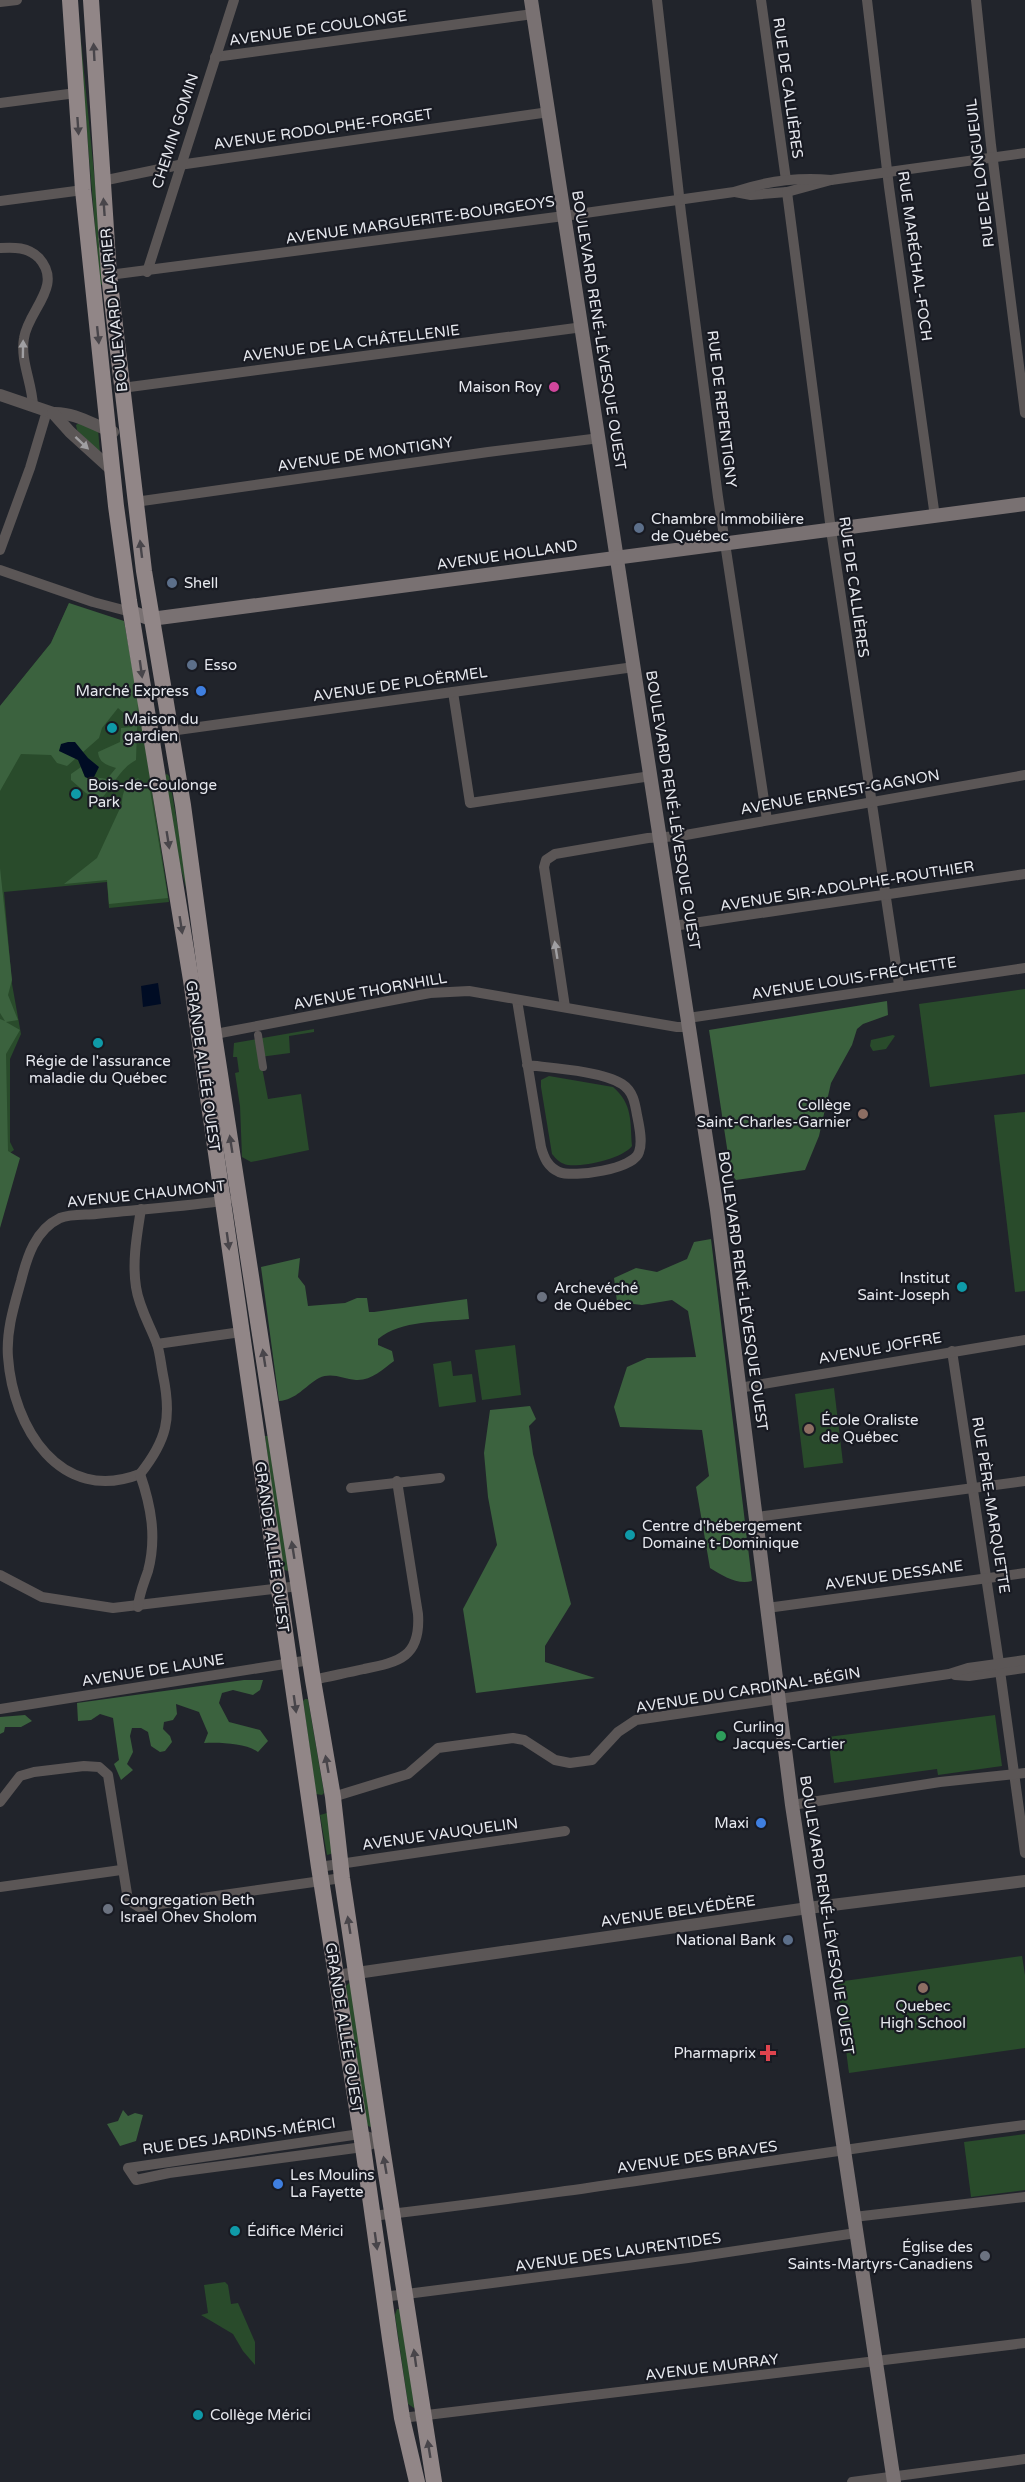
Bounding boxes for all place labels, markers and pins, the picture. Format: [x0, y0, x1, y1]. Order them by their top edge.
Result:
place label: Maison Roy [458, 378, 542, 396]
marker: Maison Roy [547, 380, 561, 394]
place label: Chambre Immobilière de Québec [651, 510, 804, 545]
marker: Chambre Immobilière de Québec [632, 521, 646, 535]
place label: Shell [184, 574, 218, 592]
marker: Shell [165, 576, 179, 590]
place label: Esso [204, 656, 237, 674]
marker: Esso [185, 658, 199, 672]
place label: Marché Express [75, 682, 189, 700]
marker: Marché Express [194, 684, 208, 698]
place label: Maison du gardien [124, 710, 199, 745]
marker: Maison du gardien [105, 721, 119, 735]
place label: Bois-de-Coulonge Park [88, 776, 217, 811]
marker: Bois-de-Coulonge Park [69, 787, 83, 801]
marker: Régie de l'assurance maladie du Québec [91, 1036, 105, 1050]
place label: Régie de l'assurance maladie du Québec [25, 1052, 171, 1087]
place label: Collège Saint-Charles-Garnier [697, 1096, 851, 1131]
marker: Collège Saint-Charles-Garnier [856, 1107, 870, 1121]
place label: Institut Saint-Joseph [857, 1269, 950, 1304]
place label: Archevéché de Québec [554, 1279, 638, 1314]
marker: Institut Saint-Joseph [955, 1280, 969, 1294]
marker: Archevéché de Québec [535, 1290, 549, 1304]
place label: École Oraliste de Québec [821, 1411, 919, 1446]
marker: École Oraliste de Québec [802, 1422, 816, 1436]
place label: Centre d'hébergement Domaine t-Dominique [642, 1517, 802, 1552]
marker: Centre d'hébergement Domaine t-Dominique [623, 1528, 637, 1542]
place label: Curling Jacques-Cartier [733, 1718, 845, 1753]
marker: Curling Jacques-Cartier [714, 1729, 728, 1743]
place label: Maxi [714, 1814, 749, 1832]
marker: Maxi [754, 1816, 768, 1830]
place label: Congregation Beth Israel Ohev Sholom [120, 1891, 257, 1926]
marker: Congregation Beth Israel Ohev Sholom [101, 1902, 115, 1916]
place label: National Bank [676, 1931, 776, 1949]
marker: National Bank [781, 1933, 795, 1947]
marker: Quebec High School [916, 1981, 930, 1995]
place label: Quebec High School [880, 1997, 966, 2032]
place label: Pharmaprix [673, 2044, 756, 2062]
marker: Pharmaprix [761, 2046, 775, 2060]
place label: Les Moulins La Fayette [290, 2166, 375, 2201]
marker: Les Moulins La Fayette [271, 2177, 285, 2191]
place label: Édifice Mérici [247, 2222, 343, 2240]
marker: Édifice Mérici [228, 2224, 242, 2238]
place label: Église des Saints-Martyrs-Canadiens [788, 2238, 973, 2273]
marker: Église des Saints-Martyrs-Canadiens [978, 2249, 992, 2263]
place label: Collège Mérici [210, 2406, 311, 2424]
marker: Collège Mérici [191, 2408, 205, 2422]

